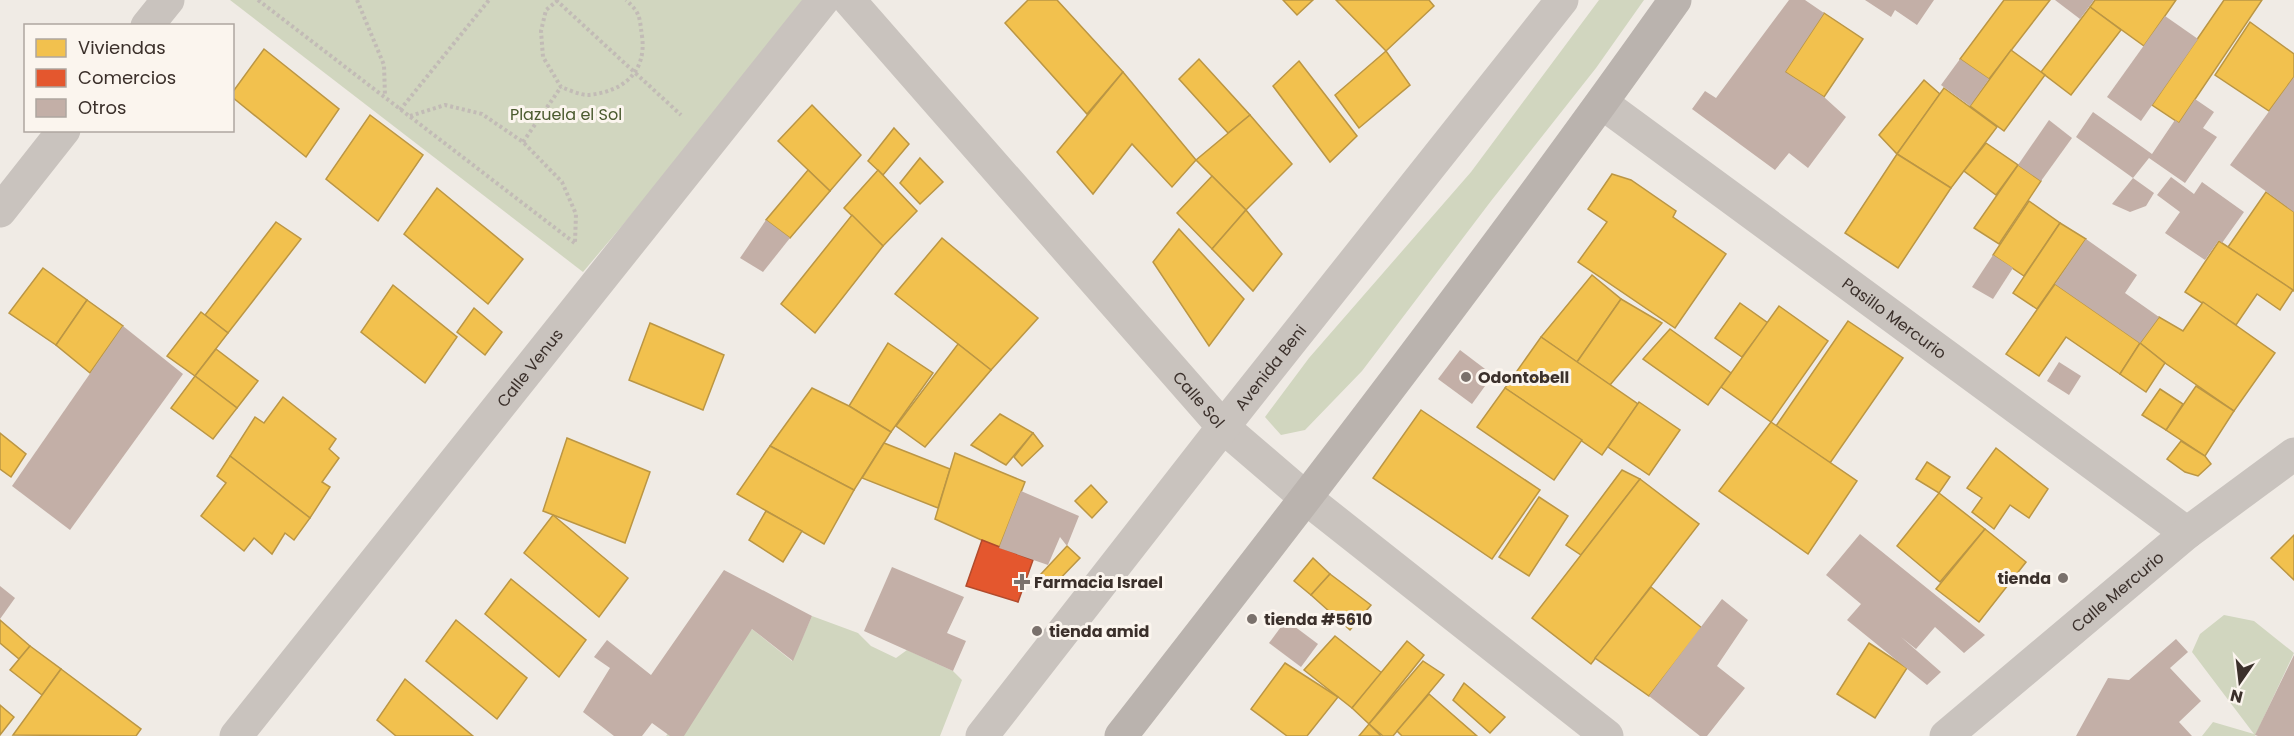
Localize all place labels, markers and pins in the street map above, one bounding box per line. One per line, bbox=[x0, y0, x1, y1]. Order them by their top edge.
place label: Odontobell bbox=[1478, 366, 1569, 389]
marker: Odontobell bbox=[1459, 370, 1473, 384]
place label: tienda bbox=[1997, 567, 2051, 590]
place label: Farmacia Israel bbox=[1034, 571, 1163, 594]
marker: tienda bbox=[2056, 571, 2070, 585]
marker: Farmacia Israel bbox=[1015, 575, 1029, 589]
place label: tienda #5610 bbox=[1264, 608, 1372, 631]
marker: tienda #5610 bbox=[1245, 612, 1259, 626]
place label: tienda amid bbox=[1049, 620, 1149, 643]
marker: tienda amid bbox=[1030, 624, 1044, 638]

